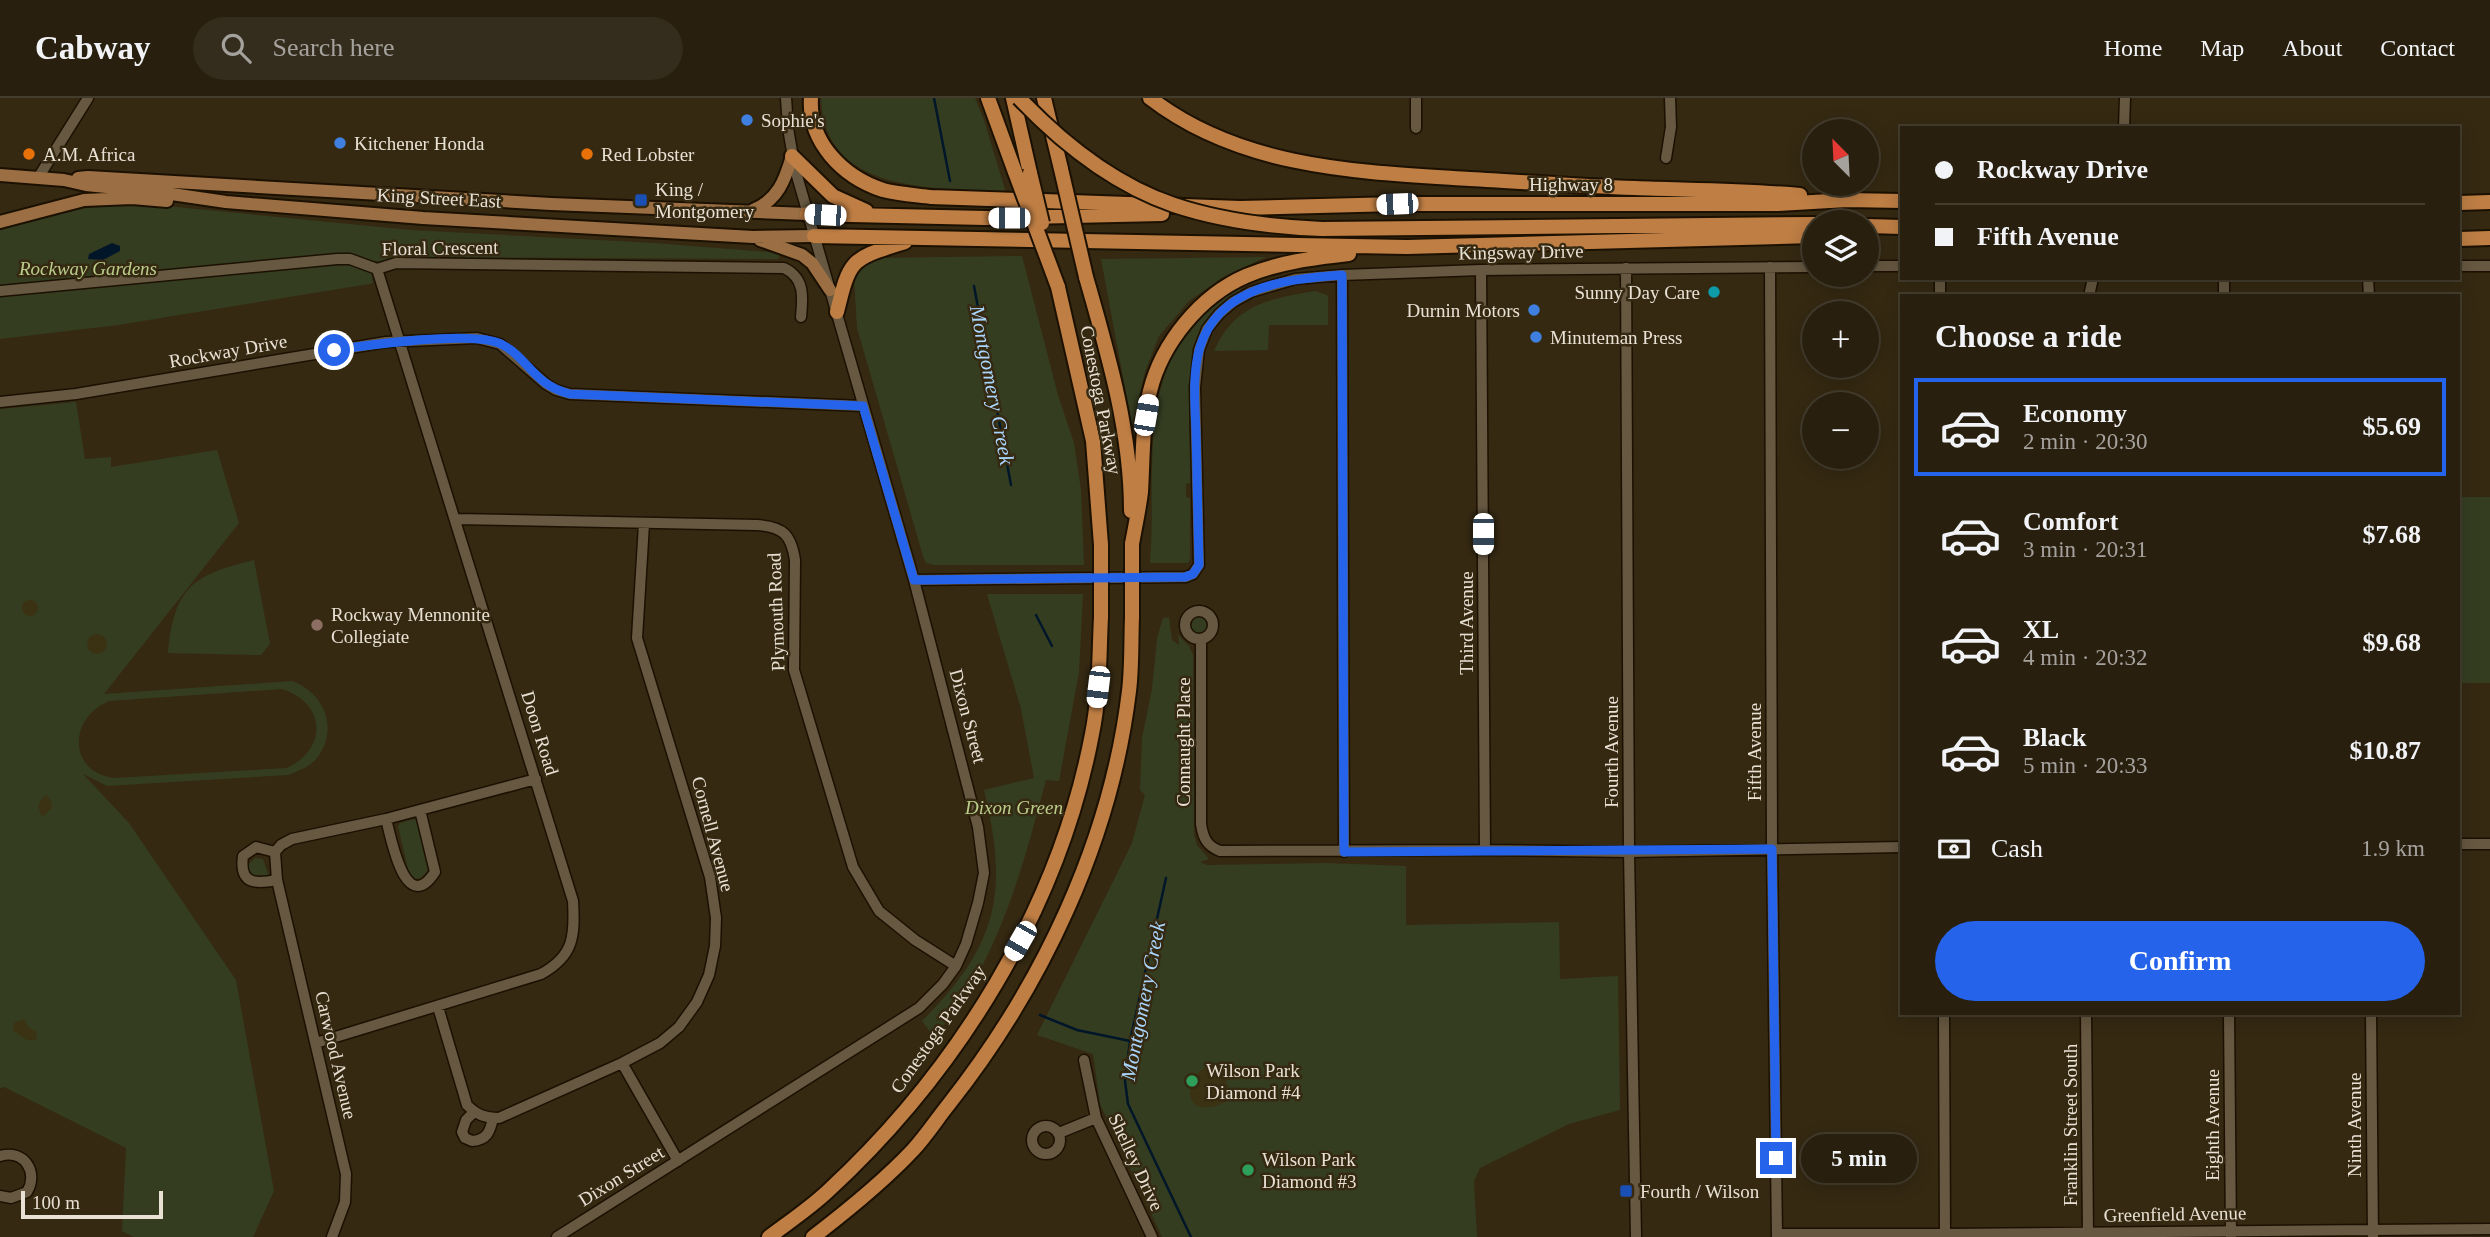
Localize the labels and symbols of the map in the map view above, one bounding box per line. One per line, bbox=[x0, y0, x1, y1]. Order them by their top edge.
place label: Sophie's bbox=[761, 110, 825, 131]
marker: Sophie's bbox=[739, 112, 755, 128]
north arrow bbox=[1802, 119, 1880, 196]
place label: Kitchener Honda bbox=[354, 133, 485, 154]
marker: Kitchener Honda bbox=[332, 135, 348, 151]
place label: A.M. Africa bbox=[43, 144, 136, 165]
place label: Red Lobster bbox=[601, 144, 695, 165]
marker: A.M. Africa bbox=[21, 146, 37, 162]
marker: Red Lobster bbox=[579, 146, 595, 162]
street label: Highway 8 bbox=[1529, 174, 1613, 195]
place label: King / Montgomery bbox=[655, 179, 755, 222]
street label: King Street East bbox=[376, 184, 502, 212]
marker: King / Montgomery bbox=[633, 192, 649, 208]
car bbox=[1376, 193, 1419, 215]
car bbox=[804, 203, 847, 227]
car bbox=[989, 208, 1031, 229]
street label: Floral Crescent bbox=[382, 236, 499, 260]
street label: Kingsway Drive bbox=[1458, 240, 1584, 264]
park label: Rockway Gardens bbox=[18, 258, 157, 279]
place label: Sunny Day Care bbox=[1574, 282, 1700, 303]
marker: Sunny Day Care bbox=[1706, 284, 1722, 300]
place label: Durnin Motors bbox=[1407, 300, 1520, 321]
water label: Montgomery Creek bbox=[965, 302, 1019, 467]
marker: Durnin Motors bbox=[1526, 302, 1542, 318]
street label: Conestoga Parkway bbox=[1076, 324, 1126, 477]
place label: Minuteman Press bbox=[1550, 327, 1682, 348]
marker: Minuteman Press bbox=[1528, 329, 1544, 345]
street label: Rockway Drive bbox=[167, 330, 289, 372]
route start bbox=[318, 334, 350, 366]
car bbox=[1133, 392, 1160, 438]
car bbox=[1473, 513, 1494, 555]
street label: Plymouth Road bbox=[763, 552, 789, 672]
street label: Third Avenue bbox=[1456, 571, 1477, 675]
place label: Rockway Mennonite Collegiate bbox=[331, 604, 490, 647]
marker: Rockway Mennonite Collegiate bbox=[309, 617, 325, 633]
car bbox=[1086, 665, 1111, 709]
street label: Dixon Street bbox=[945, 667, 991, 766]
street label: Connaught Place bbox=[1173, 677, 1194, 807]
street label: Doon Road bbox=[517, 688, 563, 778]
street label: Fourth Avenue bbox=[1601, 696, 1622, 808]
street label: Fifth Avenue bbox=[1744, 703, 1765, 801]
street label: Cornell Avenue bbox=[688, 774, 738, 894]
park label: Dixon Green bbox=[964, 797, 1063, 818]
car bbox=[1001, 918, 1040, 964]
water label: Montgomery Creek bbox=[1116, 919, 1170, 1084]
street label: Conestoga Parkway bbox=[886, 961, 990, 1097]
street label: Carwood Avenue bbox=[311, 989, 361, 1121]
street label: Franklin Street South bbox=[2060, 1043, 2081, 1206]
place label: Wilson Park Diamond #4 bbox=[1206, 1060, 1301, 1103]
street label: Eighth Avenue bbox=[2202, 1069, 2223, 1181]
marker: Wilson Park Diamond #4 bbox=[1184, 1073, 1200, 1089]
street label: Ninth Avenue bbox=[2344, 1073, 2365, 1177]
street label: Shelley Drive bbox=[1104, 1110, 1168, 1214]
callout: 5 min bbox=[1800, 1134, 1916, 1182]
street label: Dixon Street bbox=[574, 1141, 668, 1210]
route end bbox=[1760, 1142, 1792, 1174]
place label: Wilson Park Diamond #3 bbox=[1262, 1149, 1356, 1192]
marker: Wilson Park Diamond #3 bbox=[1240, 1162, 1256, 1178]
place label: Fourth / Wilson bbox=[1640, 1181, 1760, 1202]
marker: Fourth / Wilson bbox=[1618, 1183, 1634, 1199]
scale bar bbox=[21, 1188, 163, 1220]
street label: Greenfield Avenue bbox=[2104, 1202, 2246, 1226]

